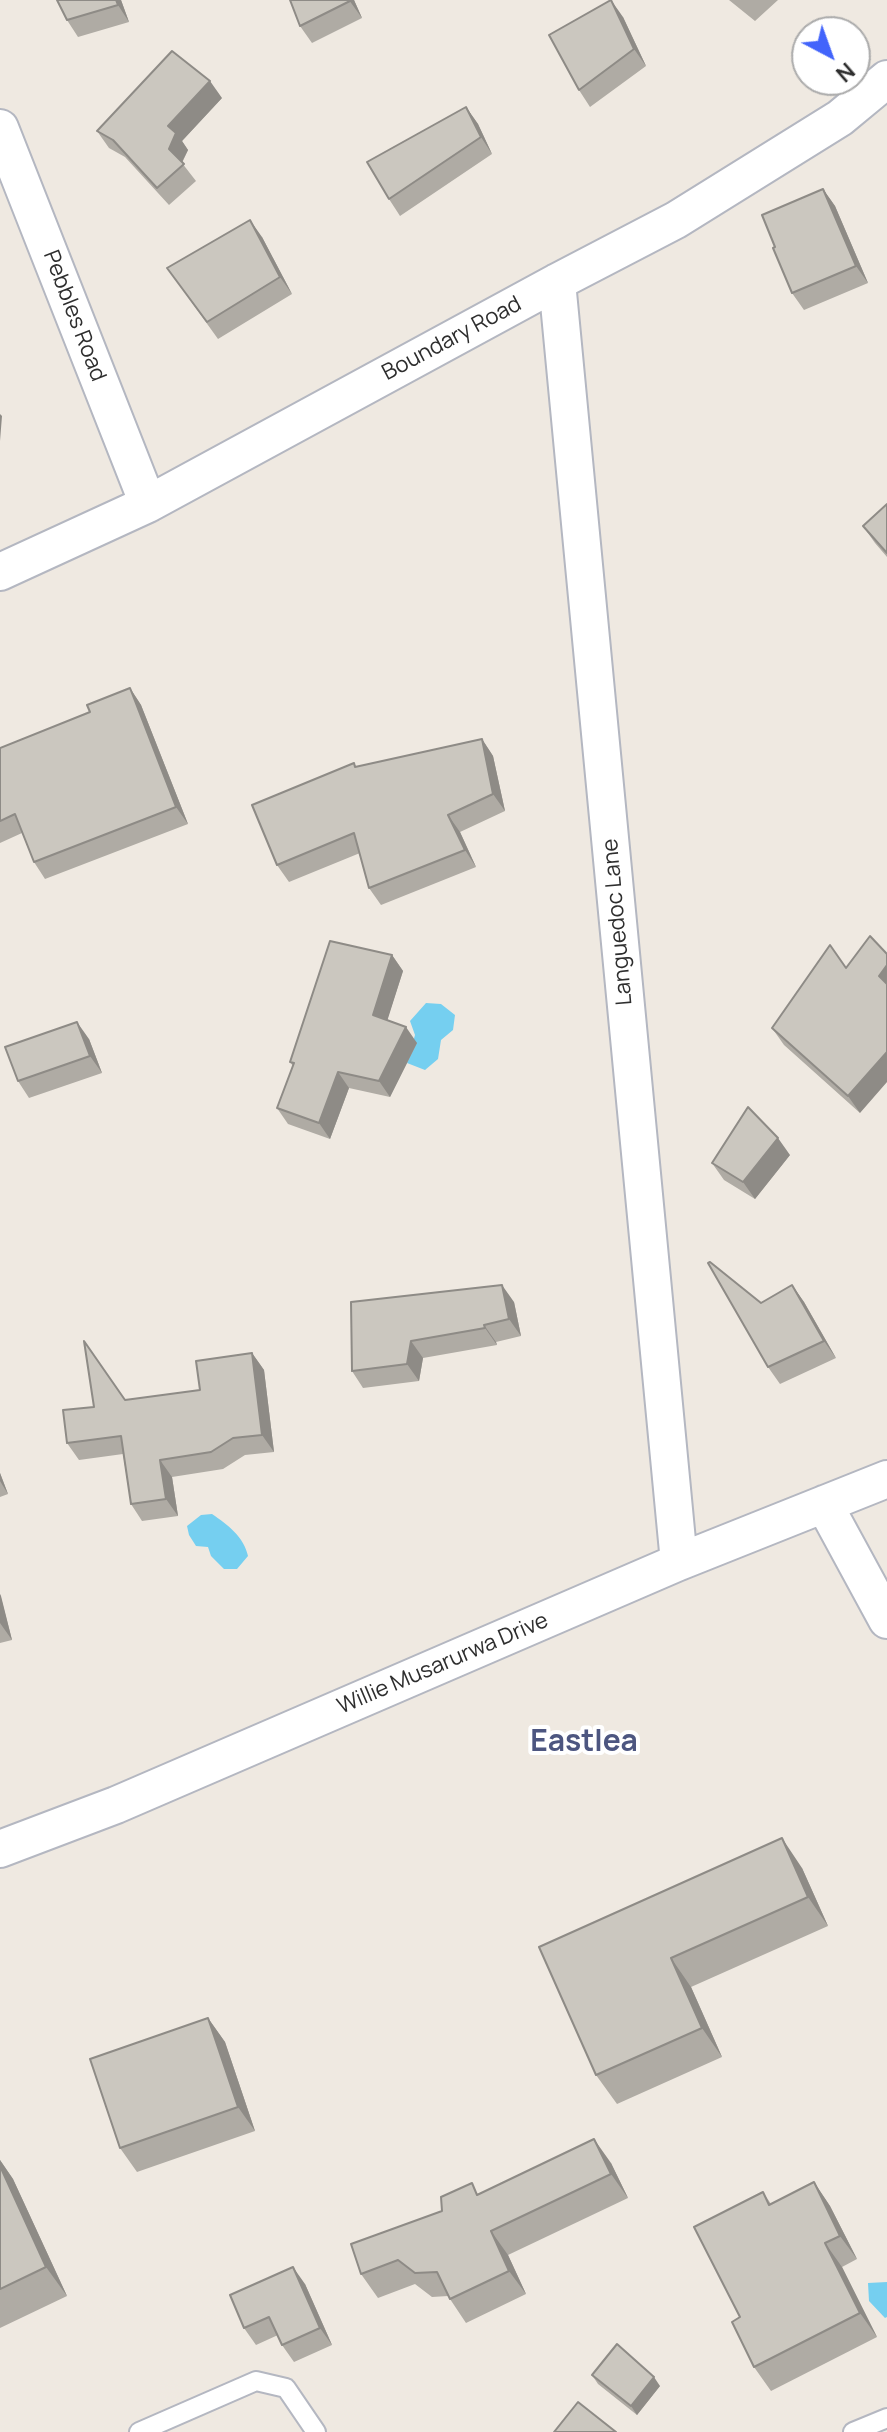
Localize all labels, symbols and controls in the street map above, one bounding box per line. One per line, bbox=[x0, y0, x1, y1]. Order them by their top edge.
north arrow bbox=[791, 16, 871, 96]
text: N bbox=[830, 56, 861, 89]
street label: Pebbles Road bbox=[37, 247, 111, 385]
street label: Boundary Road bbox=[378, 291, 526, 387]
street label: Languedoc Lane bbox=[598, 837, 638, 1007]
street label: Willie Musarurwa Drive bbox=[334, 1608, 552, 1720]
district label: Eastlea bbox=[530, 1725, 638, 1761]

